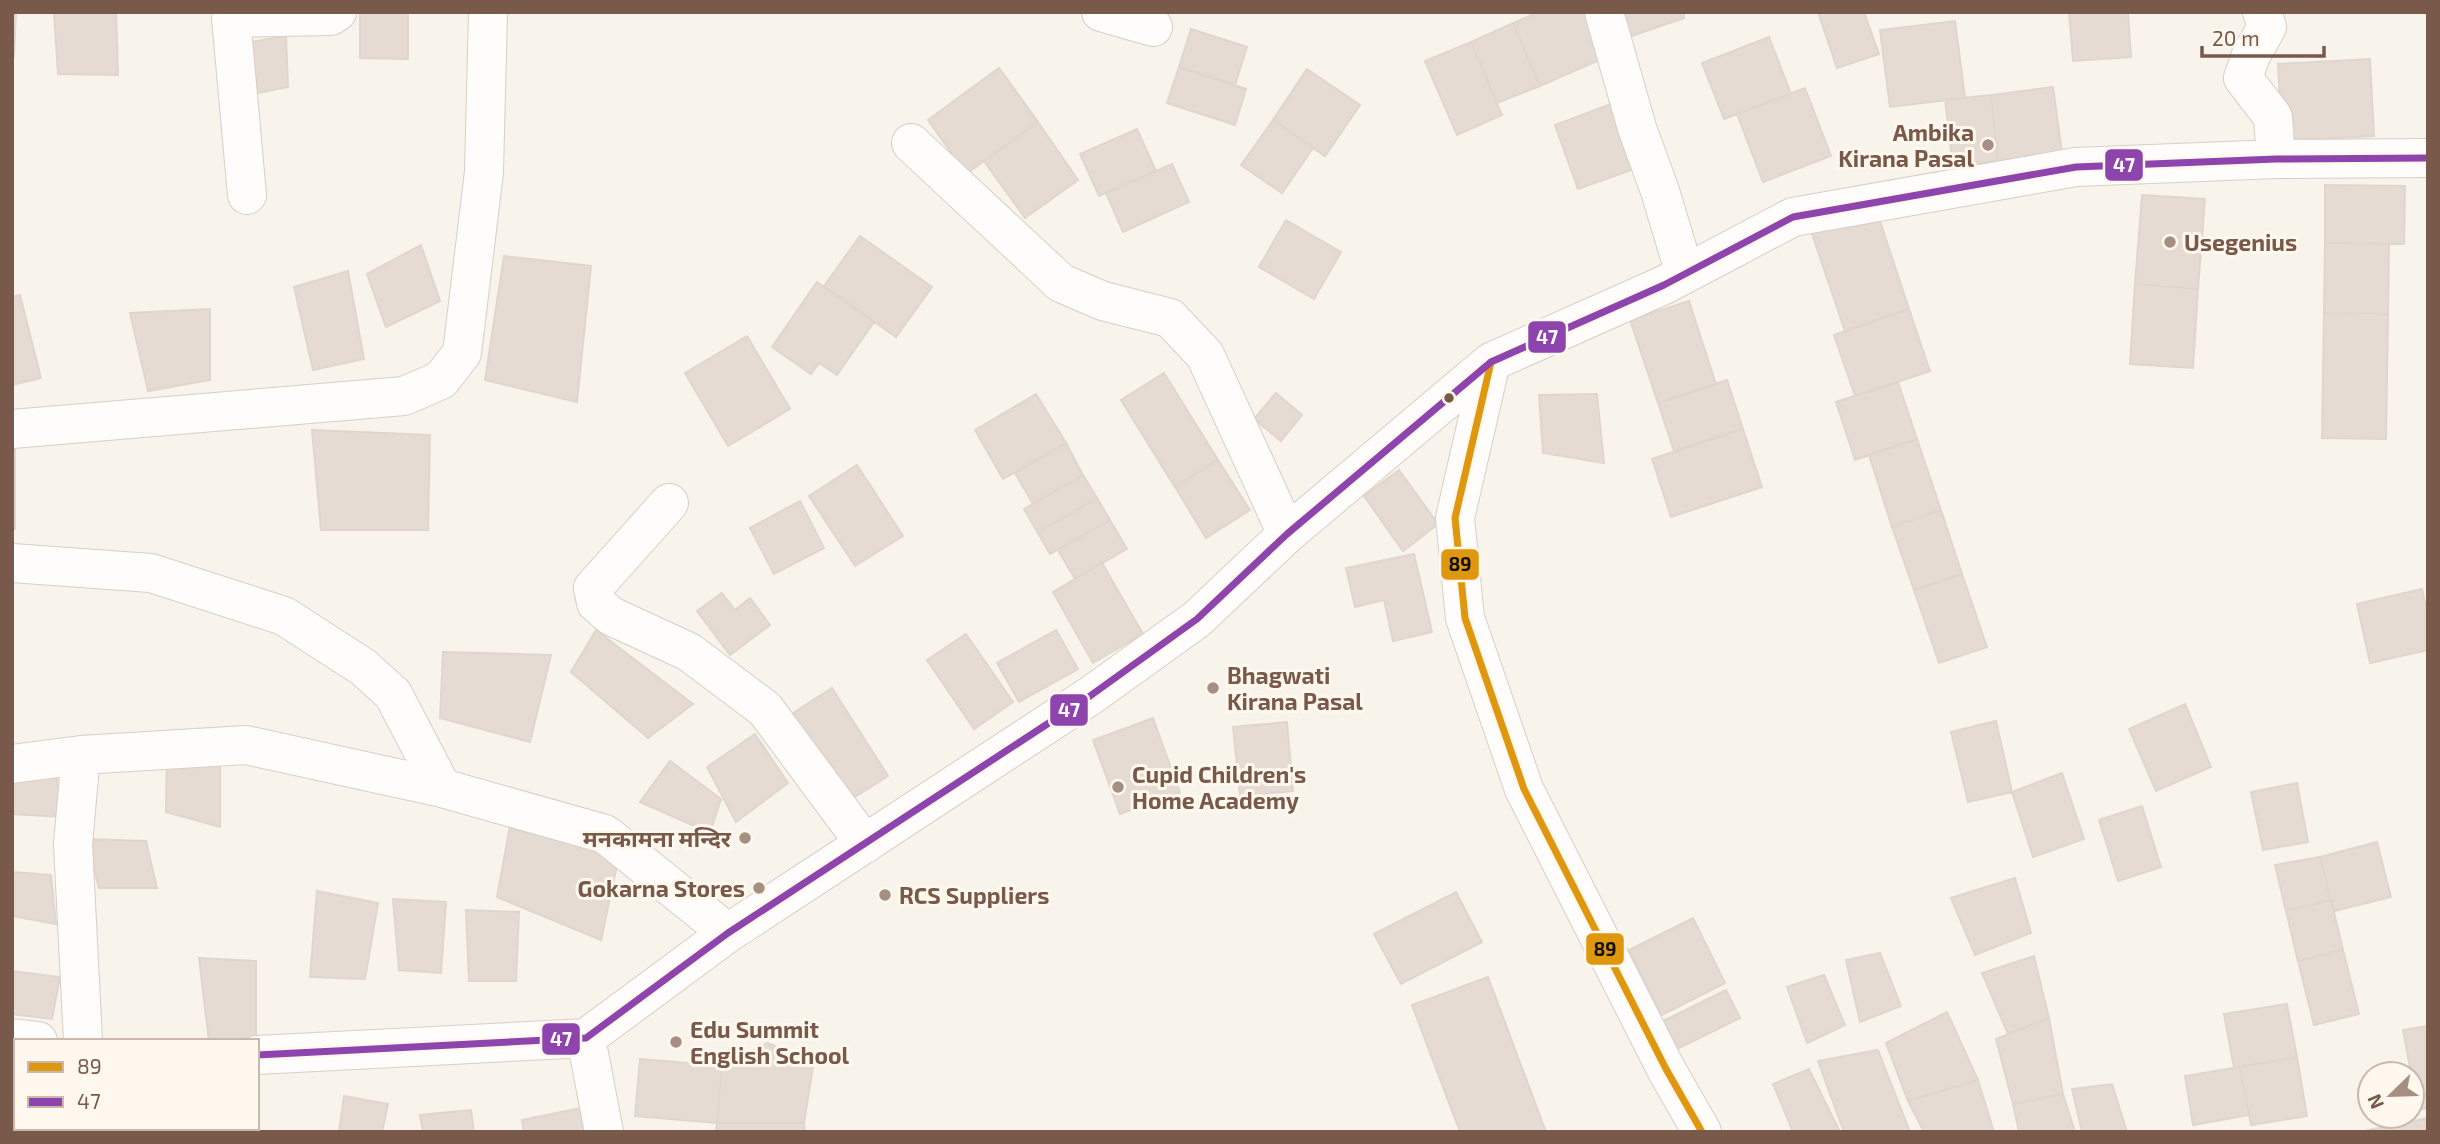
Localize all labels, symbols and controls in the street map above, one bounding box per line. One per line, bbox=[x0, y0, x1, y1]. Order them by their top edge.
scale bar bbox=[2202, 14, 2324, 58]
text: 20 m bbox=[2212, 25, 2260, 50]
place label: Ambika Kirana Pasal bbox=[1838, 118, 1974, 172]
marker: Ambika Kirana Pasal bbox=[1980, 137, 1996, 153]
line badge: 47 bbox=[2104, 148, 2144, 182]
text: 47 bbox=[2113, 153, 2135, 176]
place label: Usegenius bbox=[2184, 228, 2297, 256]
marker: Usegenius bbox=[2162, 234, 2178, 250]
line badge: 47 bbox=[1527, 320, 1567, 354]
text: 47 bbox=[1536, 325, 1558, 348]
unlabelled marker bbox=[1442, 391, 1456, 405]
line badge: 89 bbox=[1440, 548, 1480, 581]
text: 89 bbox=[1448, 552, 1472, 575]
place label: Bhagwati Kirana Pasal bbox=[1227, 661, 1363, 715]
marker: Bhagwati Kirana Pasal bbox=[1205, 680, 1221, 696]
line badge: 47 bbox=[1049, 693, 1089, 727]
text: 47 bbox=[1058, 698, 1080, 721]
place label: Cupid Children's Home Academy bbox=[1132, 760, 1306, 814]
marker: Cupid Children's Home Academy bbox=[1110, 779, 1126, 795]
place label: मनकामना मन्दिर bbox=[583, 824, 732, 852]
marker: मनकामना मन्दिर bbox=[737, 830, 753, 846]
place label: Gokarna Stores bbox=[578, 874, 745, 902]
marker: Gokarna Stores bbox=[751, 880, 767, 896]
place label: RCS Suppliers bbox=[899, 881, 1049, 909]
marker: RCS Suppliers bbox=[877, 887, 893, 903]
line badge: 89 bbox=[1585, 932, 1625, 966]
text: 89 bbox=[1593, 937, 1617, 960]
place label: Edu Summit English School bbox=[690, 1015, 850, 1069]
line badge: 47 bbox=[541, 1022, 581, 1056]
text: 47 bbox=[550, 1027, 572, 1050]
marker: Edu Summit English School bbox=[668, 1034, 684, 1050]
legend bbox=[14, 1039, 259, 1130]
text: 89 bbox=[77, 1053, 102, 1078]
north arrow bbox=[2356, 1060, 2426, 1130]
text: 47 bbox=[77, 1088, 101, 1113]
text: N bbox=[2362, 1091, 2388, 1113]

